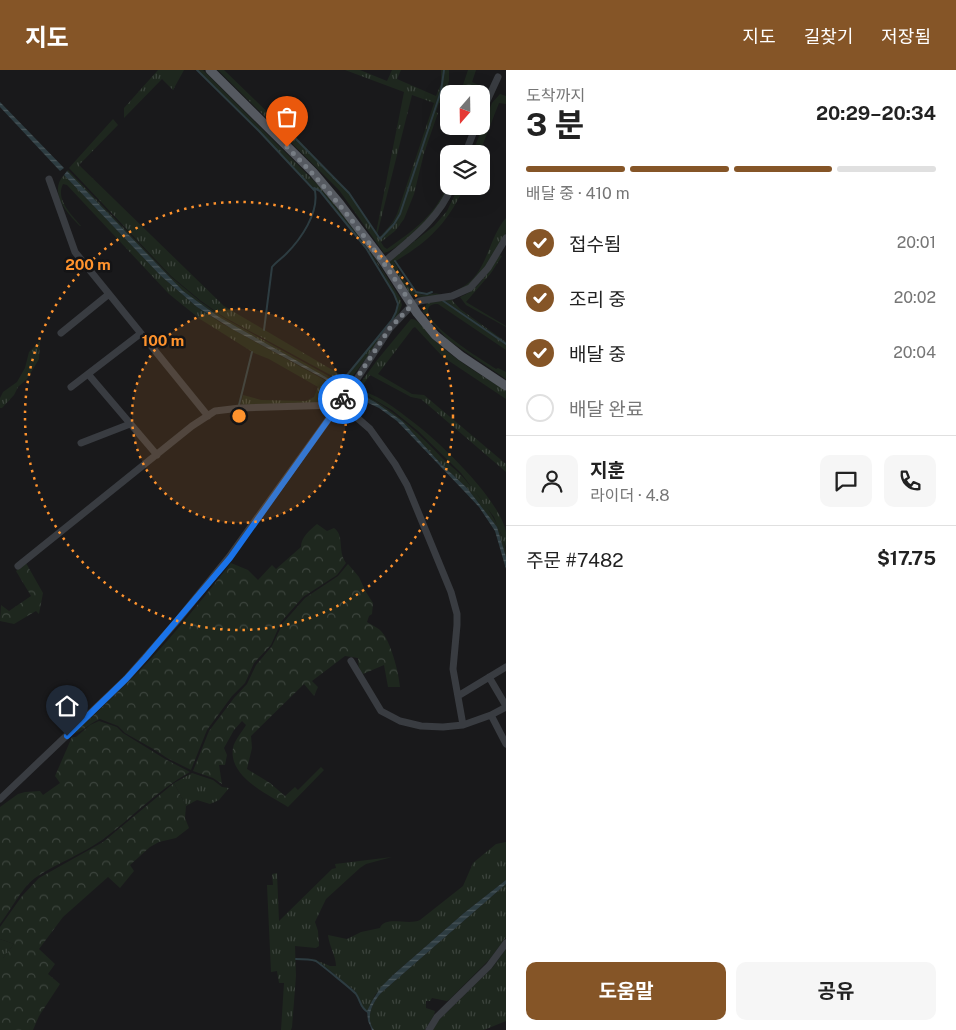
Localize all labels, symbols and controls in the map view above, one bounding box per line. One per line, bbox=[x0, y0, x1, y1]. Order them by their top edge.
text: 지도 bbox=[25, 23, 69, 51]
text: 지도 bbox=[743, 26, 776, 47]
text: 길찾기 bbox=[804, 26, 853, 47]
text: 저장됨 bbox=[881, 26, 931, 47]
north arrow bbox=[440, 85, 490, 135]
map controls bbox=[440, 85, 490, 195]
text: 도착까지 bbox=[526, 86, 585, 105]
pin bbox=[266, 96, 308, 147]
text: 20:29–20:34 bbox=[816, 102, 936, 124]
icon: bag bbox=[273, 103, 301, 131]
text: 3 분 bbox=[526, 106, 584, 143]
button: layers bbox=[440, 145, 490, 195]
text: 배달 중 · 410 m bbox=[526, 184, 629, 203]
icon: check bbox=[526, 229, 554, 257]
text: 접수됨 bbox=[569, 233, 621, 255]
text: 20:01 bbox=[897, 233, 936, 252]
text: 200 m bbox=[65, 256, 111, 273]
icon: check bbox=[526, 284, 554, 312]
text: 조리 중 bbox=[569, 288, 626, 310]
text: 20:02 bbox=[894, 288, 936, 307]
text: 100 m bbox=[142, 332, 184, 349]
icon: check bbox=[526, 339, 554, 367]
text: 배달 중 bbox=[569, 343, 626, 365]
text: 20:04 bbox=[893, 343, 936, 362]
courier bbox=[318, 374, 368, 424]
icon: bike bbox=[329, 385, 357, 413]
text: 배달 완료 bbox=[569, 398, 644, 420]
centre of rings bbox=[230, 407, 248, 425]
button: person bbox=[526, 455, 578, 507]
button: chat bbox=[820, 455, 872, 507]
button: phone bbox=[884, 455, 936, 507]
text: 지훈 bbox=[590, 459, 625, 481]
text: 라이더 · 4.8 bbox=[590, 486, 670, 505]
text: $17.75 bbox=[877, 547, 936, 569]
text: 주문 #7482 bbox=[526, 549, 624, 571]
pin bbox=[46, 685, 88, 736]
icon: home bbox=[53, 692, 81, 720]
button: 도움말 bbox=[526, 962, 726, 1020]
button: 공유 bbox=[736, 962, 936, 1020]

